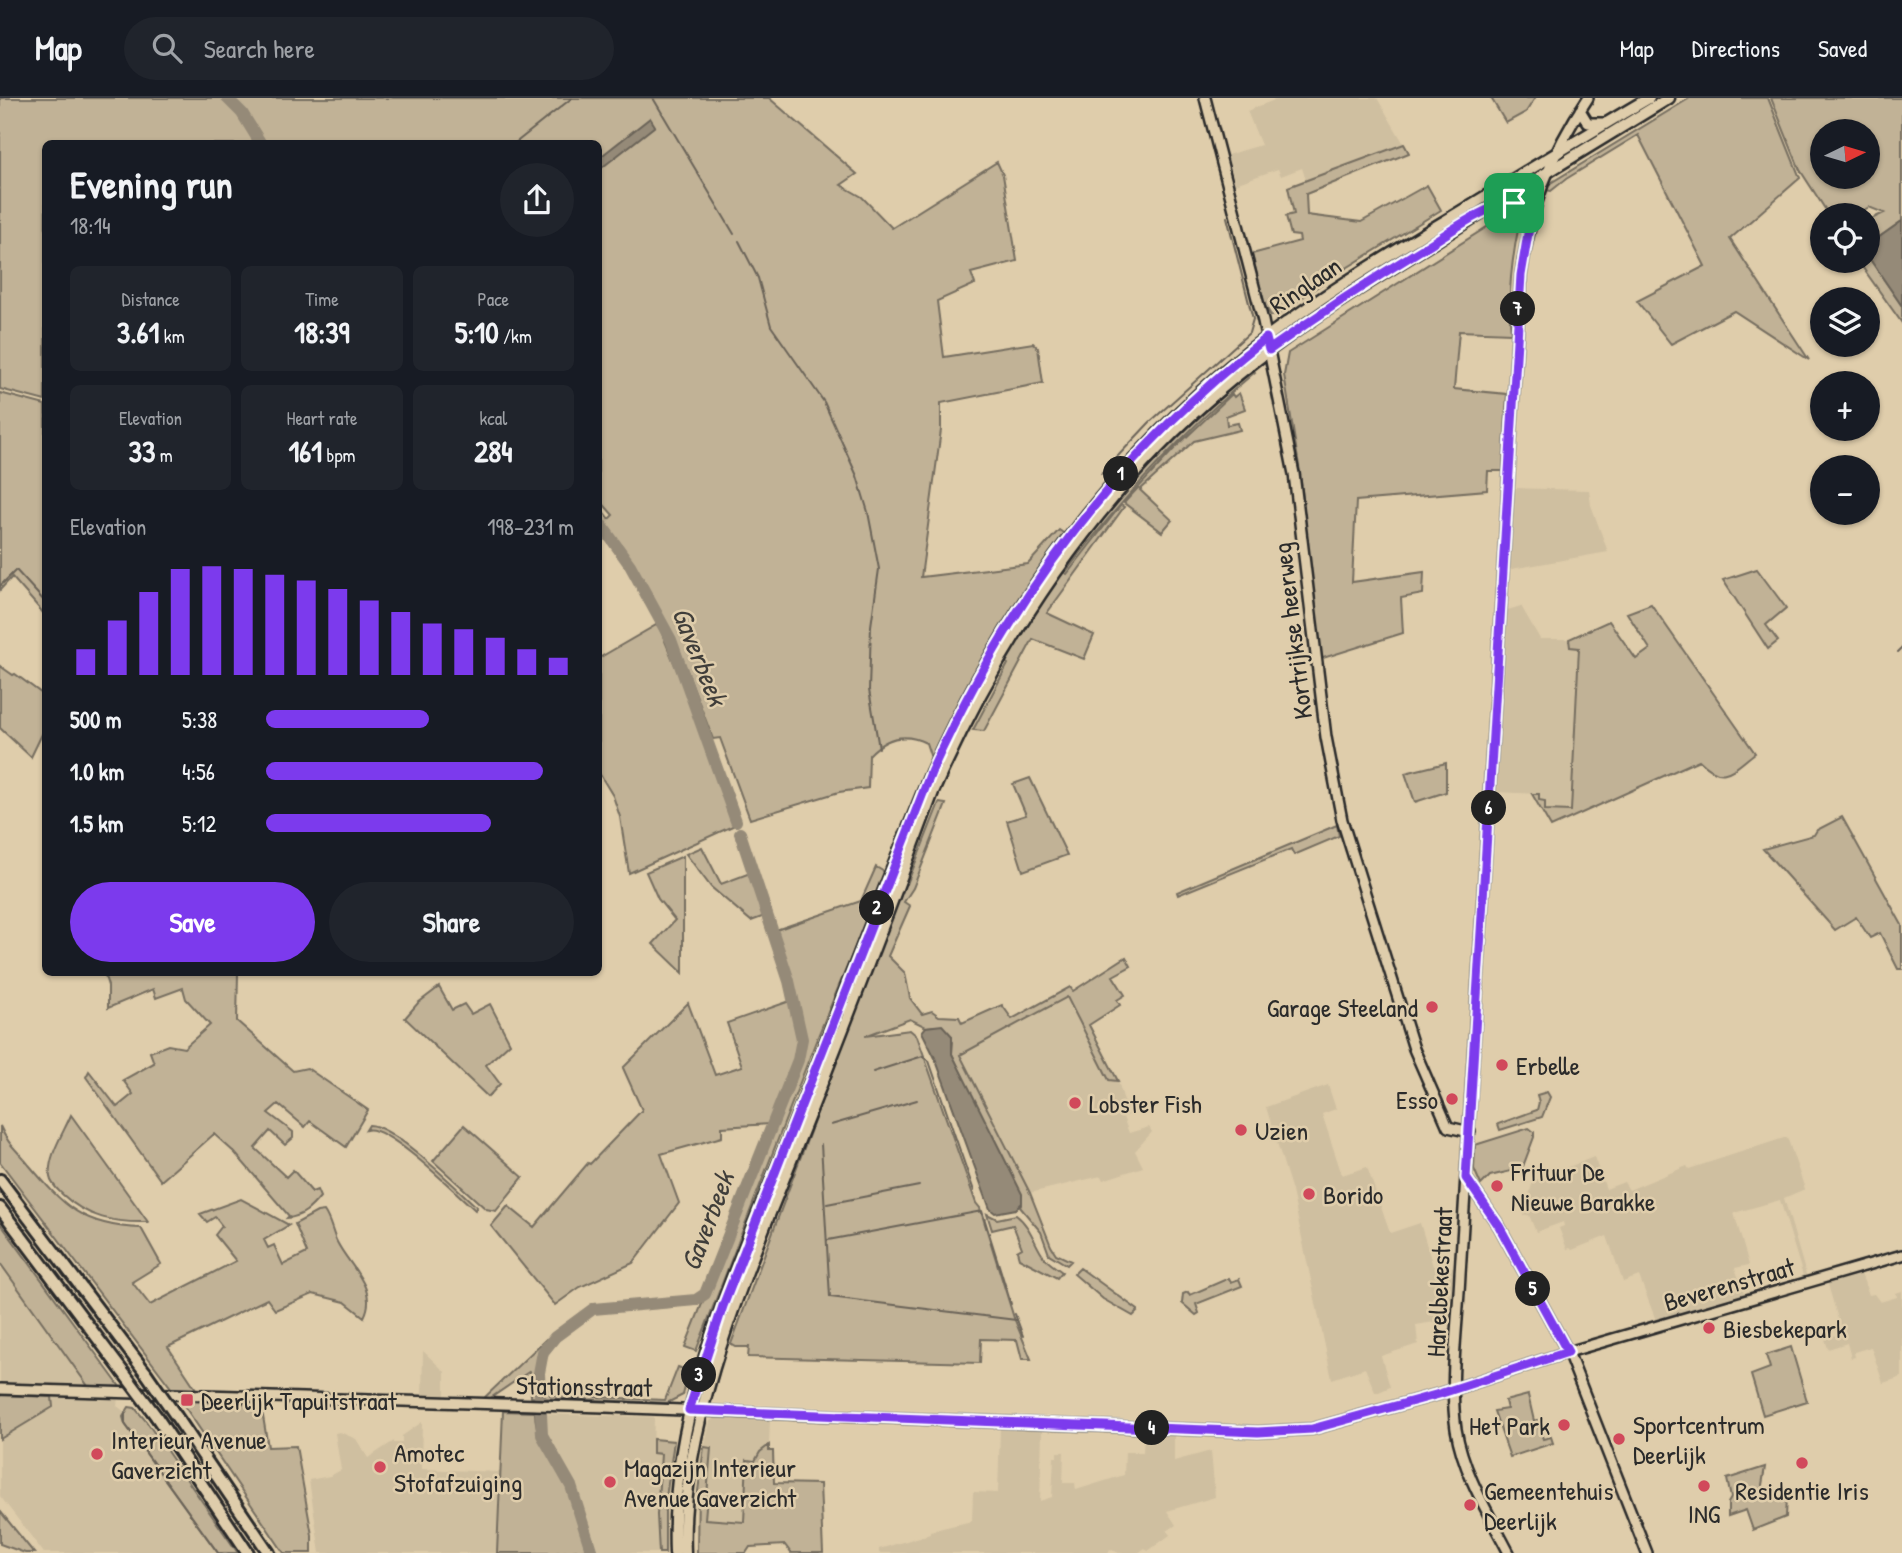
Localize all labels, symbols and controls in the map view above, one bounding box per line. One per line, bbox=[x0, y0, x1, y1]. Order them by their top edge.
search box bbox=[124, 17, 614, 80]
text: Map bbox=[35, 26, 82, 70]
icon: search bbox=[148, 29, 186, 67]
text: Search here bbox=[204, 31, 315, 66]
text: Map bbox=[1620, 32, 1654, 64]
text: Directions bbox=[1692, 32, 1780, 64]
text: Saved bbox=[1818, 32, 1867, 64]
north arrow bbox=[1810, 119, 1880, 189]
map controls bbox=[1810, 119, 1880, 525]
text: Evening run bbox=[70, 158, 233, 210]
button: share bbox=[500, 163, 574, 237]
pin bbox=[1484, 173, 1544, 233]
icon: arrive bbox=[1495, 184, 1533, 222]
button: locate bbox=[1810, 203, 1880, 273]
text: 18:14 bbox=[70, 210, 111, 241]
street label: Ringlaan bbox=[1262, 248, 1348, 322]
text: Distance bbox=[122, 286, 180, 312]
text: Time bbox=[305, 286, 339, 312]
text: Pace bbox=[478, 286, 509, 312]
button: layers bbox=[1810, 287, 1880, 357]
pin: 7 bbox=[1500, 292, 1536, 326]
text: 7 bbox=[1513, 295, 1522, 321]
text: 3.61 bbox=[117, 312, 159, 352]
text: 18:39 bbox=[294, 312, 350, 352]
text: 5:10 bbox=[455, 312, 499, 352]
text: km bbox=[159, 323, 185, 349]
text: /km bbox=[499, 323, 532, 349]
button: + bbox=[1810, 371, 1880, 441]
text: Elevation bbox=[119, 405, 182, 431]
text: Heart rate bbox=[287, 405, 357, 431]
text: kcal bbox=[479, 405, 507, 431]
text: 33 bbox=[129, 431, 155, 471]
text: 161 bbox=[288, 431, 322, 471]
text: 284 bbox=[474, 431, 512, 471]
text: m bbox=[155, 442, 173, 468]
text: bpm bbox=[322, 442, 356, 468]
button: − bbox=[1810, 455, 1880, 525]
pin: 1 bbox=[1104, 456, 1138, 492]
text: 1 bbox=[1117, 460, 1124, 486]
text: Elevation bbox=[70, 511, 146, 542]
text: 198–231 m bbox=[487, 511, 574, 542]
street label: Kortrijkse heerweg bbox=[1264, 541, 1320, 721]
water label: Gaverbeek bbox=[663, 601, 738, 713]
text: 500 m bbox=[70, 704, 121, 735]
text: 5:38 bbox=[182, 704, 217, 735]
text: 1.0 km bbox=[70, 756, 124, 787]
text: 4:56 bbox=[182, 756, 215, 787]
pin: 6 bbox=[1472, 790, 1506, 826]
text: 6 bbox=[1485, 794, 1492, 820]
text: 1.5 km bbox=[70, 808, 123, 839]
text: 5:12 bbox=[182, 808, 216, 839]
button: Save bbox=[70, 882, 315, 962]
button: Share bbox=[329, 882, 574, 962]
pin: 2 bbox=[860, 890, 894, 926]
text: 2 bbox=[872, 894, 881, 920]
place label: Garage Steeland bbox=[1267, 990, 1418, 1025]
marker: Garage Steeland bbox=[1424, 999, 1440, 1015]
place label: Erbelle bbox=[1516, 1048, 1580, 1083]
marker: Erbelle bbox=[1494, 1057, 1510, 1073]
place label: Esso bbox=[1396, 1082, 1438, 1117]
place label: Lobster Fish bbox=[1089, 1086, 1202, 1121]
marker: Esso bbox=[1444, 1091, 1460, 1107]
marker: Lobster Fish bbox=[1067, 1095, 1083, 1111]
place label: Uzien bbox=[1255, 1113, 1308, 1148]
marker: Uzien bbox=[1233, 1122, 1249, 1138]
place label: Frituur De Nieuwe Barakke bbox=[1510, 1154, 1655, 1219]
water label: Gaverbeek bbox=[671, 1164, 744, 1276]
place label: Borido bbox=[1323, 1177, 1383, 1212]
marker: Frituur De Nieuwe Barakke bbox=[1489, 1178, 1505, 1194]
marker: Borido bbox=[1301, 1186, 1317, 1202]
street label: Harelbekestraat bbox=[1418, 1205, 1460, 1358]
street label: Beverenstraat bbox=[1659, 1248, 1800, 1319]
pin: 5 bbox=[1516, 1272, 1550, 1306]
text: 5 bbox=[1528, 1275, 1537, 1301]
place label: Biesbekepark bbox=[1723, 1311, 1847, 1346]
marker: Biesbekepark bbox=[1701, 1320, 1717, 1336]
pin: 3 bbox=[682, 1358, 716, 1392]
text: 3 bbox=[694, 1361, 703, 1387]
street label: Stationsstraat bbox=[516, 1367, 654, 1405]
place label: Deerlijk Tapuitstraat bbox=[201, 1383, 398, 1418]
marker: Deerlijk Tapuitstraat bbox=[179, 1392, 195, 1408]
place label: Sportcentrum Deerlijk bbox=[1633, 1407, 1765, 1472]
place label: Het Park bbox=[1469, 1408, 1550, 1443]
pin: 4 bbox=[1134, 1410, 1170, 1446]
text: 4 bbox=[1148, 1414, 1155, 1440]
marker: Het Park bbox=[1556, 1417, 1572, 1433]
place label: Interieur Avenue Gaverzicht bbox=[111, 1422, 267, 1487]
marker: Sportcentrum Deerlijk bbox=[1611, 1431, 1627, 1447]
place label: Amotec Stofafzuiging bbox=[394, 1435, 522, 1500]
marker: Interieur Avenue Gaverzicht bbox=[89, 1446, 105, 1462]
place label: Magazijn Interieur Avenue Gaverzicht bbox=[624, 1450, 797, 1515]
marker: Residentie Iris bbox=[1794, 1455, 1810, 1471]
marker: Amotec Stofafzuiging bbox=[372, 1459, 388, 1475]
place label: Gemeentehuis Deerlijk bbox=[1484, 1473, 1613, 1538]
place label: Residentie Iris bbox=[1735, 1473, 1869, 1508]
marker: Magazijn Interieur Avenue Gaverzicht bbox=[602, 1474, 618, 1490]
marker: ING bbox=[1696, 1478, 1712, 1494]
place label: ING bbox=[1688, 1496, 1721, 1531]
marker: Gemeentehuis Deerlijk bbox=[1462, 1497, 1478, 1513]

